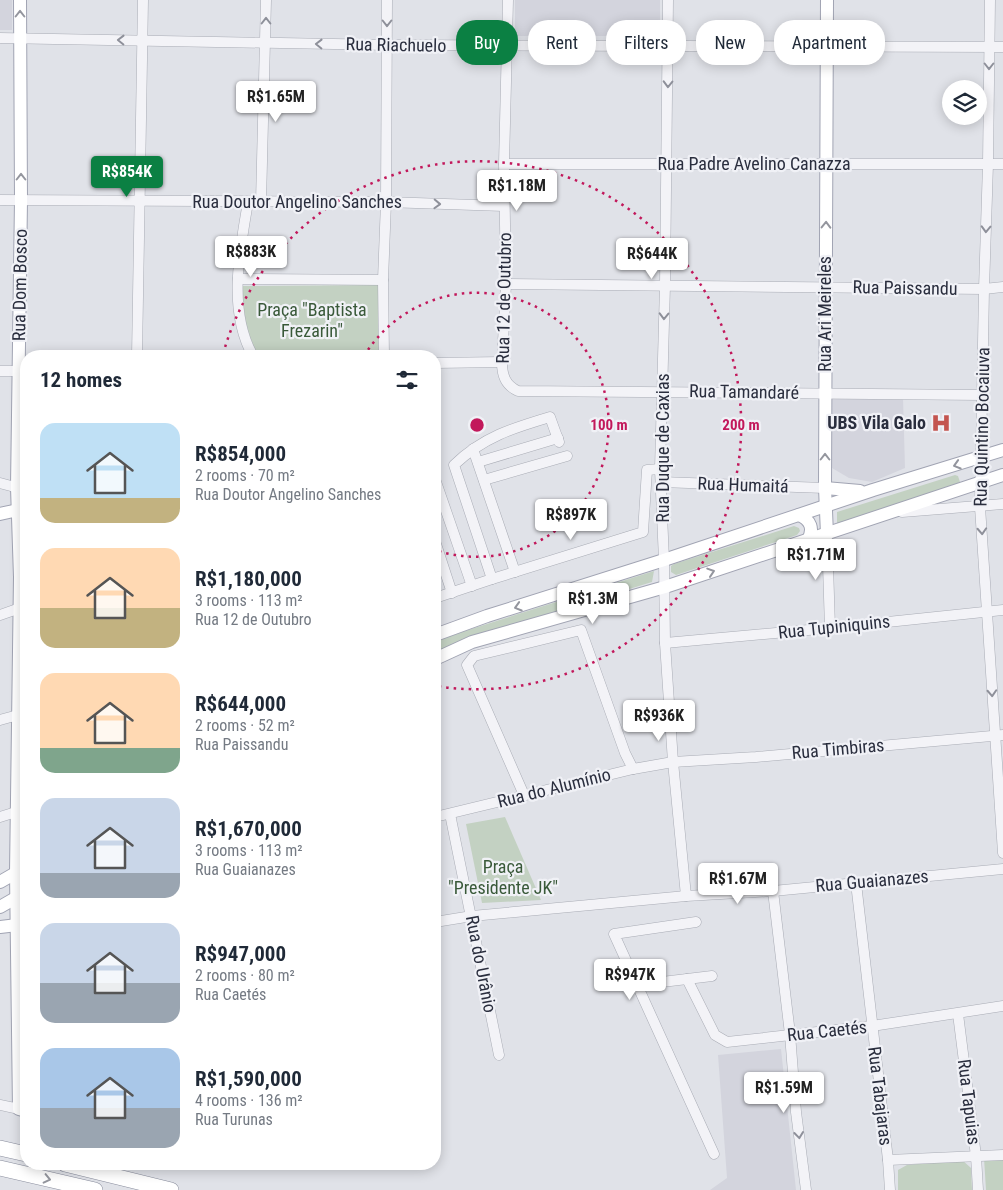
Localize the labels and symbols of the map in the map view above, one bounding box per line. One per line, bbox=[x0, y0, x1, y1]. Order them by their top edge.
one-way arrow bbox=[15, 10, 25, 18]
one-way arrow bbox=[261, 17, 271, 24]
one-way arrow bbox=[382, 19, 392, 27]
street label: Rua Riachuelo bbox=[346, 33, 447, 56]
one-way arrow bbox=[117, 35, 125, 45]
one-way arrow bbox=[315, 38, 323, 49]
one-way arrow bbox=[984, 62, 994, 70]
pin: R$1.65M bbox=[230, 80, 322, 123]
one-way arrow bbox=[662, 80, 673, 88]
street label: Rua Padre Avelino Canazza bbox=[657, 153, 851, 174]
pin: R$854K bbox=[86, 156, 168, 198]
pin: R$1.18M bbox=[471, 170, 563, 212]
one-way arrow bbox=[16, 172, 26, 180]
street label: Rua Doutor Angelino Sanches bbox=[192, 191, 402, 212]
one-way arrow bbox=[433, 198, 441, 209]
one-way arrow bbox=[821, 220, 831, 228]
one-way arrow bbox=[981, 225, 991, 233]
street label: Rua Dom Bosco bbox=[8, 229, 31, 341]
street label: Rua 12 de Outubro bbox=[492, 232, 515, 364]
pin: R$883K bbox=[210, 236, 292, 278]
pin: R$644K bbox=[611, 238, 693, 280]
street label: Rua Ari Meireles bbox=[814, 256, 835, 372]
street label: Rua Paissandu bbox=[852, 276, 958, 299]
park label: Praça "Baptista Frezarin" bbox=[257, 299, 367, 341]
one-way arrow bbox=[659, 312, 669, 320]
street label: Rua Quintino Bocaiuva bbox=[970, 347, 993, 507]
street label: Rua Duque de Caxias bbox=[652, 373, 673, 523]
street label: Rua Tamandaré bbox=[689, 380, 799, 403]
place label: UBS Vila Galo bbox=[827, 412, 926, 433]
hospital icon: UBS Vila Galo bbox=[930, 412, 952, 434]
centre of rings bbox=[468, 416, 486, 434]
text: 100 m bbox=[590, 416, 628, 434]
text: 200 m bbox=[722, 416, 760, 434]
one-way arrow bbox=[820, 453, 830, 460]
one-way arrow bbox=[953, 459, 961, 469]
street label: Rua Humaitá bbox=[697, 472, 789, 497]
pin: R$897K bbox=[530, 498, 612, 541]
one-way arrow bbox=[976, 527, 987, 535]
pin: R$1.71M bbox=[770, 538, 862, 581]
one-way arrow bbox=[706, 567, 715, 577]
pin: R$1.3M bbox=[552, 582, 634, 625]
one-way arrow bbox=[514, 601, 522, 611]
street label: Rua Tupiniquins bbox=[777, 610, 891, 643]
one-way arrow bbox=[986, 689, 997, 697]
pin: R$936K bbox=[618, 700, 700, 742]
street label: Rua Timbiras bbox=[791, 734, 885, 763]
street label: Rua do Alumínio bbox=[495, 763, 613, 812]
park label: Praça "Presidente JK" bbox=[448, 856, 558, 898]
pin: R$1.67M bbox=[692, 862, 784, 905]
street label: Rua Guaianazes bbox=[815, 865, 929, 896]
street label: Rua do Urânio bbox=[462, 913, 501, 1014]
pin: R$947K bbox=[589, 958, 671, 1001]
street label: Rua Caetés bbox=[786, 1016, 868, 1045]
street label: Rua Tabajaras bbox=[864, 1045, 897, 1147]
street label: Rua Tapuias bbox=[954, 1058, 985, 1146]
pin: R$1.59M bbox=[738, 1072, 830, 1114]
one-way arrow bbox=[793, 1132, 804, 1140]
one-way arrow bbox=[43, 1173, 52, 1184]

